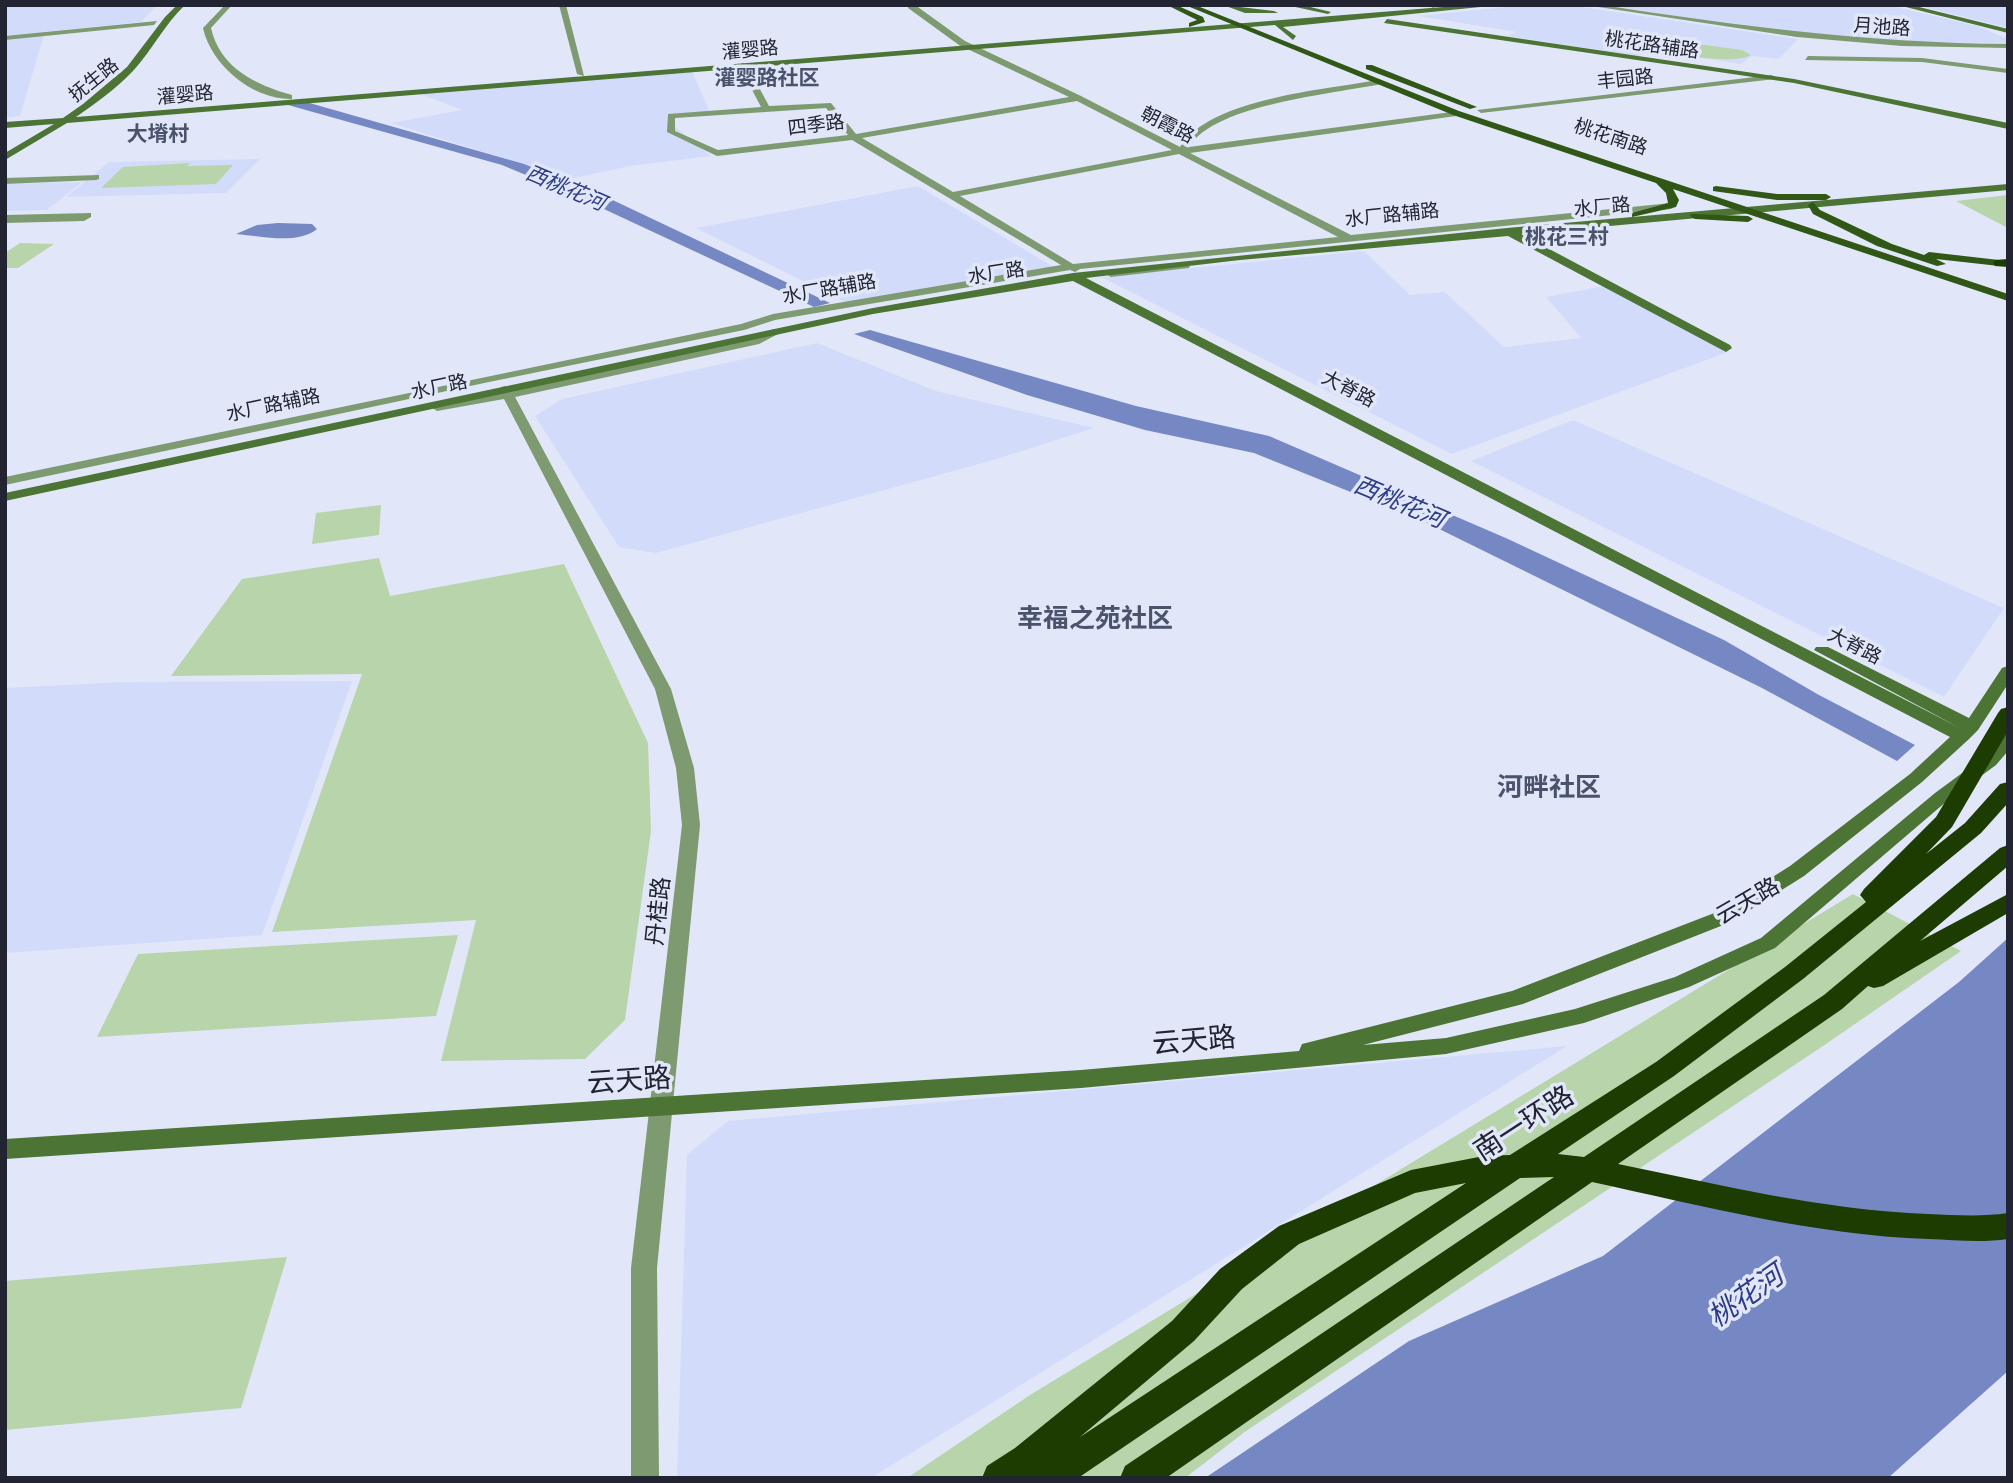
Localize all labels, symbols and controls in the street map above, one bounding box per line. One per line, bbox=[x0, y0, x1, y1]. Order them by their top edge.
street label: 月池路 bbox=[1853, 13, 1911, 39]
street label: 桃花路辅路 bbox=[1603, 26, 1701, 62]
street label: 灌婴路 bbox=[721, 35, 779, 63]
street label: 抚生路 bbox=[64, 52, 122, 106]
district label: 灌婴路社区 bbox=[715, 64, 819, 90]
street label: 丰园路 bbox=[1595, 64, 1655, 92]
street label: 灌婴路 bbox=[156, 80, 214, 108]
street label: 朝霞路 bbox=[1137, 101, 1199, 147]
street label: 四季路 bbox=[786, 109, 846, 139]
street label: 桃花南路 bbox=[1571, 113, 1651, 159]
district label: 大塉村 bbox=[127, 120, 189, 146]
water label: 西桃花河 bbox=[522, 159, 610, 215]
street label: 水厂路 bbox=[1573, 192, 1631, 220]
street label: 水厂路辅路 bbox=[1344, 198, 1440, 230]
district label: 桃花三村 bbox=[1525, 223, 1609, 249]
street label: 水厂路 bbox=[966, 256, 1026, 288]
street label: 水厂路辅路 bbox=[780, 269, 878, 307]
street label: 大脊路 bbox=[1318, 365, 1380, 411]
street label: 水厂路 bbox=[409, 369, 469, 403]
street label: 水厂路辅路 bbox=[224, 383, 322, 425]
water label: 西桃花河 bbox=[1350, 469, 1450, 533]
district label: 幸福之苑社区 bbox=[1017, 601, 1173, 633]
street label: 大脊路 bbox=[1824, 622, 1886, 668]
district label: 河畔社区 bbox=[1497, 770, 1601, 802]
street label: 云天路 bbox=[1710, 871, 1784, 929]
street label: 丹桂路 bbox=[640, 875, 674, 947]
street label: 云天路 bbox=[1151, 1019, 1237, 1059]
street label: 云天路 bbox=[586, 1059, 672, 1099]
street label: 南一环路 bbox=[1467, 1077, 1579, 1167]
water label: 桃花河 bbox=[1701, 1257, 1789, 1333]

